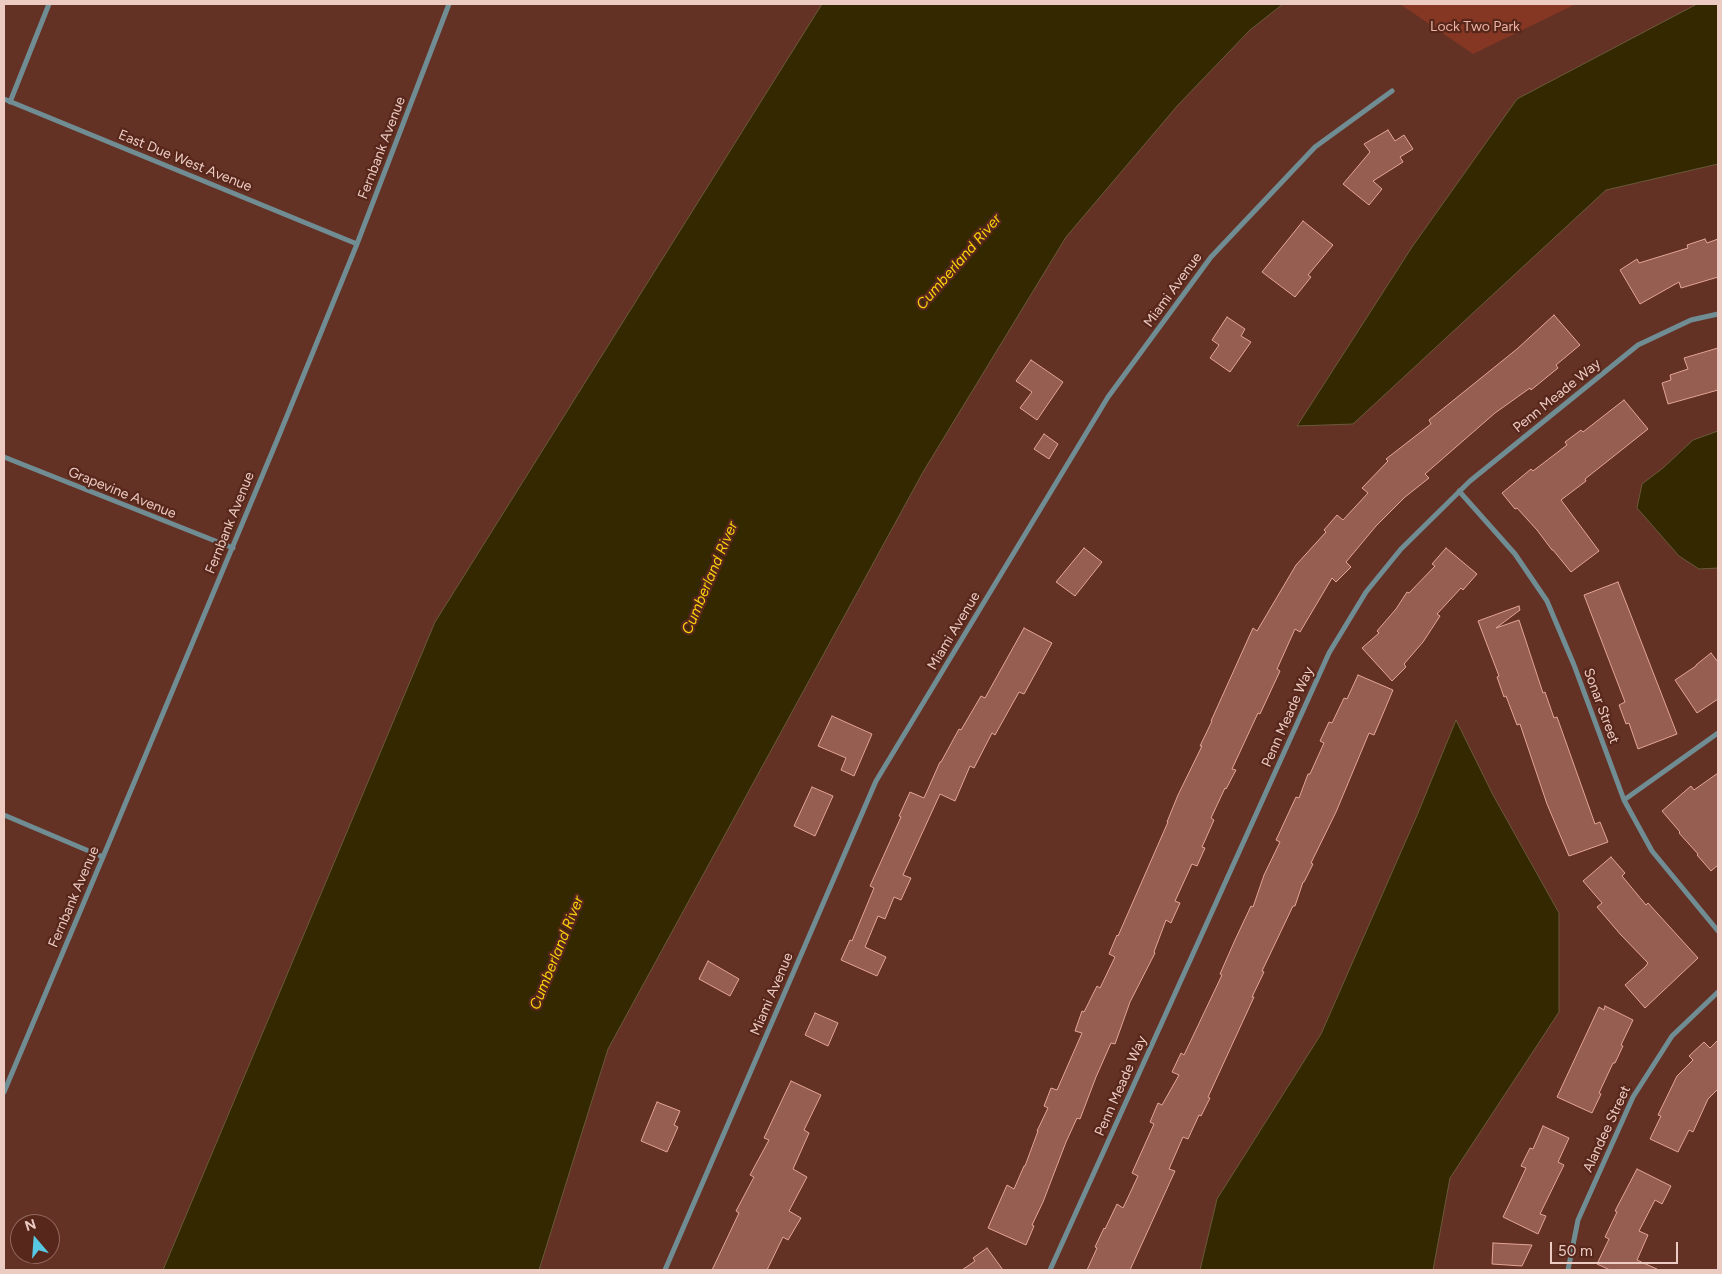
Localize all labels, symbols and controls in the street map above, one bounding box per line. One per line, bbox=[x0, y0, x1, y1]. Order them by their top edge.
park label: Lock Two Park bbox=[1430, 19, 1520, 35]
street label: Fernbank Avenue bbox=[355, 94, 409, 202]
street label: East Due West Avenue bbox=[116, 127, 254, 195]
water label: Cumberland River bbox=[913, 210, 1005, 314]
street label: Miami Avenue bbox=[1140, 249, 1206, 331]
street label: Penn Meade Way bbox=[1510, 356, 1604, 436]
street label: Grapevine Avenue bbox=[66, 464, 178, 522]
street label: Fernbank Avenue bbox=[202, 470, 258, 576]
water label: Cumberland River bbox=[678, 519, 742, 637]
street label: Miami Avenue bbox=[924, 589, 984, 673]
street label: Penn Meade Way bbox=[1258, 664, 1318, 770]
street label: Sonar Street bbox=[1580, 666, 1622, 746]
street label: Fernbank Avenue bbox=[45, 844, 103, 950]
water label: Cumberland River bbox=[526, 894, 588, 1012]
street label: Miami Avenue bbox=[747, 950, 797, 1038]
street label: Penn Meade Way bbox=[1091, 1033, 1151, 1139]
street label: Alandee Street bbox=[1580, 1083, 1634, 1175]
north arrow bbox=[10, 1214, 60, 1264]
text: N bbox=[23, 1215, 38, 1235]
scale bar bbox=[1552, 1232, 1680, 1264]
text: 50 m bbox=[1558, 1242, 1593, 1260]

